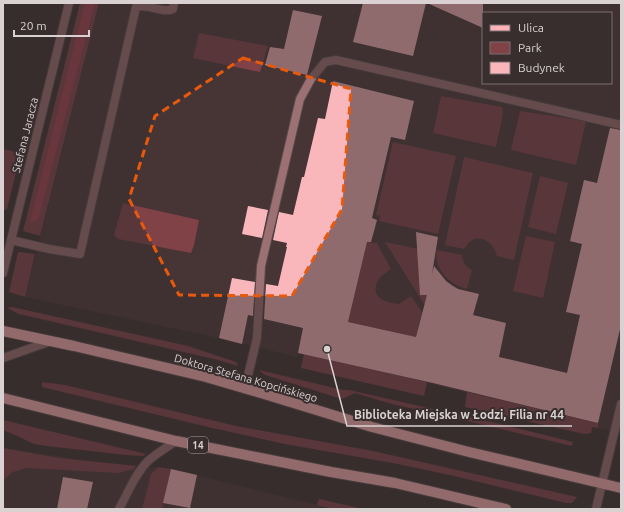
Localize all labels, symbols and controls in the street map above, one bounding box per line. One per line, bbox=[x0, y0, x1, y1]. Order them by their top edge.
scale bar bbox=[14, 12, 89, 38]
legend bbox=[482, 12, 612, 84]
text: 20 m bbox=[20, 19, 47, 32]
text: Ulica bbox=[518, 21, 544, 34]
text: Park bbox=[518, 41, 542, 54]
text: Budynek bbox=[518, 61, 565, 74]
street label: Stefana Jaracza bbox=[10, 96, 40, 174]
street label: Doktora Stefana Kopcińskiego bbox=[173, 352, 319, 404]
callout: Biblioteka Miejska w Łodzi, Filia nr 44 bbox=[347, 402, 572, 426]
text: Biblioteka Miejska w Łodzi, Filia nr 44 bbox=[354, 408, 564, 421]
road number: 14 bbox=[188, 437, 208, 453]

